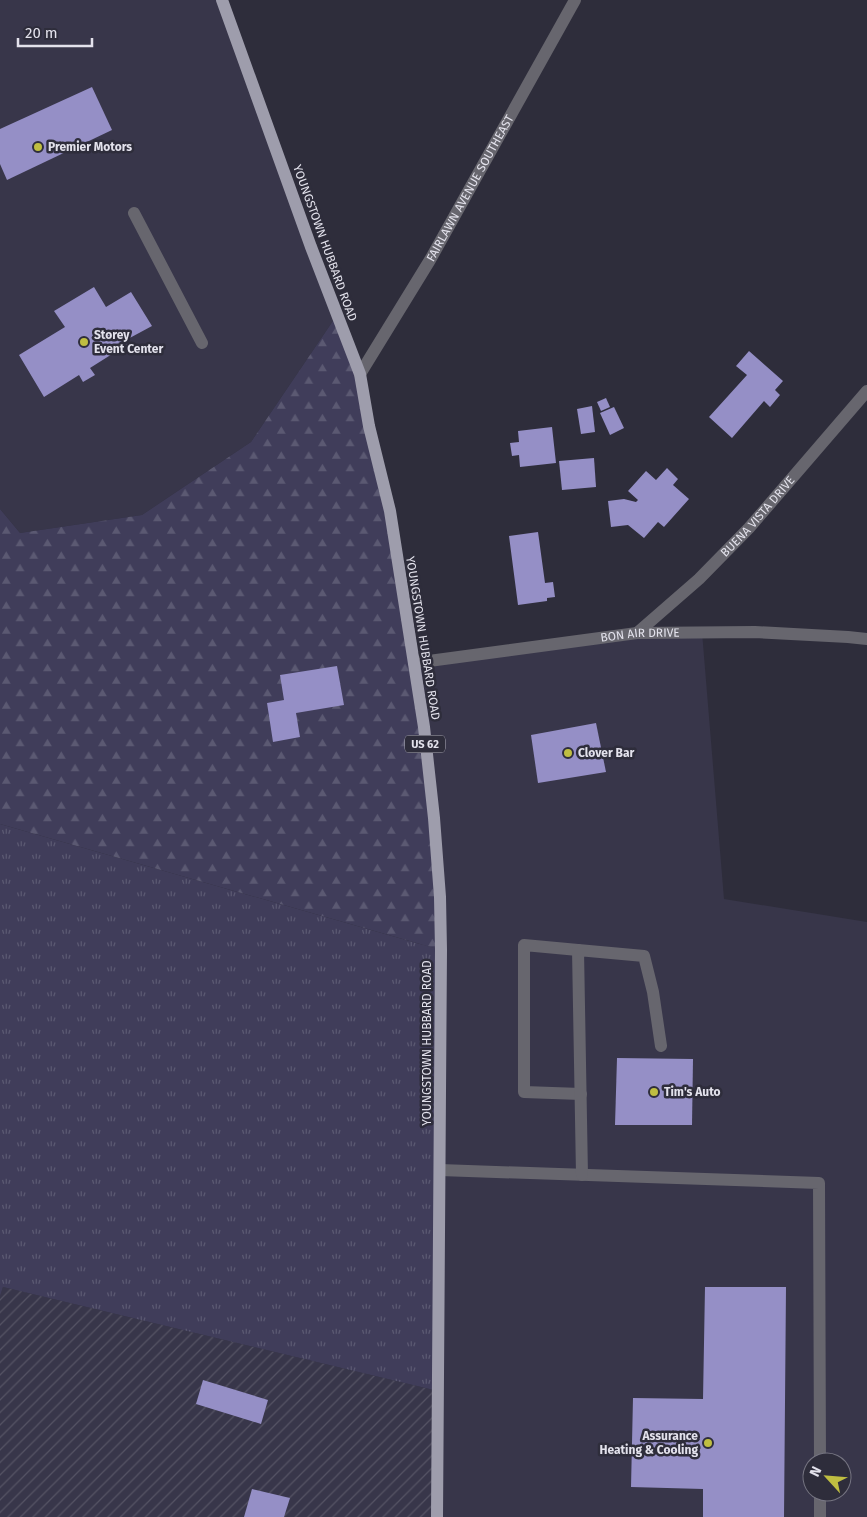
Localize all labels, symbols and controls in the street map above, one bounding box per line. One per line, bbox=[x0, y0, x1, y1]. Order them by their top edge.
scale bar bbox=[18, 15, 91, 47]
text: 20 m bbox=[25, 24, 58, 42]
street label: FAIRLAWN AVENUE SOUTHEAST bbox=[424, 112, 517, 264]
place label: Premier Motors bbox=[48, 140, 132, 154]
marker: Premier Motors bbox=[32, 141, 44, 153]
street label: YOUNGSTOWN HUBBARD ROAD bbox=[290, 163, 360, 323]
place label: Storey Event Center bbox=[94, 328, 163, 356]
marker: Storey Event Center bbox=[78, 336, 90, 348]
street label: BUENA VISTA DRIVE bbox=[718, 473, 798, 560]
street label: YOUNGSTOWN HUBBARD ROAD bbox=[403, 555, 443, 721]
street label: BON AIR DRIVE bbox=[600, 626, 680, 645]
road number: US 62 bbox=[405, 736, 445, 752]
place label: Clover Bar bbox=[578, 746, 635, 760]
marker: Clover Bar bbox=[562, 747, 574, 759]
street label: YOUNGSTOWN HUBBARD ROAD bbox=[420, 960, 434, 1126]
place label: Tim's Auto bbox=[664, 1085, 721, 1099]
marker: Tim's Auto bbox=[648, 1086, 660, 1098]
place label: Assurance Heating & Cooling bbox=[599, 1429, 698, 1457]
marker: Assurance Heating & Cooling bbox=[702, 1437, 714, 1449]
north arrow bbox=[802, 1452, 852, 1502]
text: N bbox=[806, 1464, 825, 1479]

